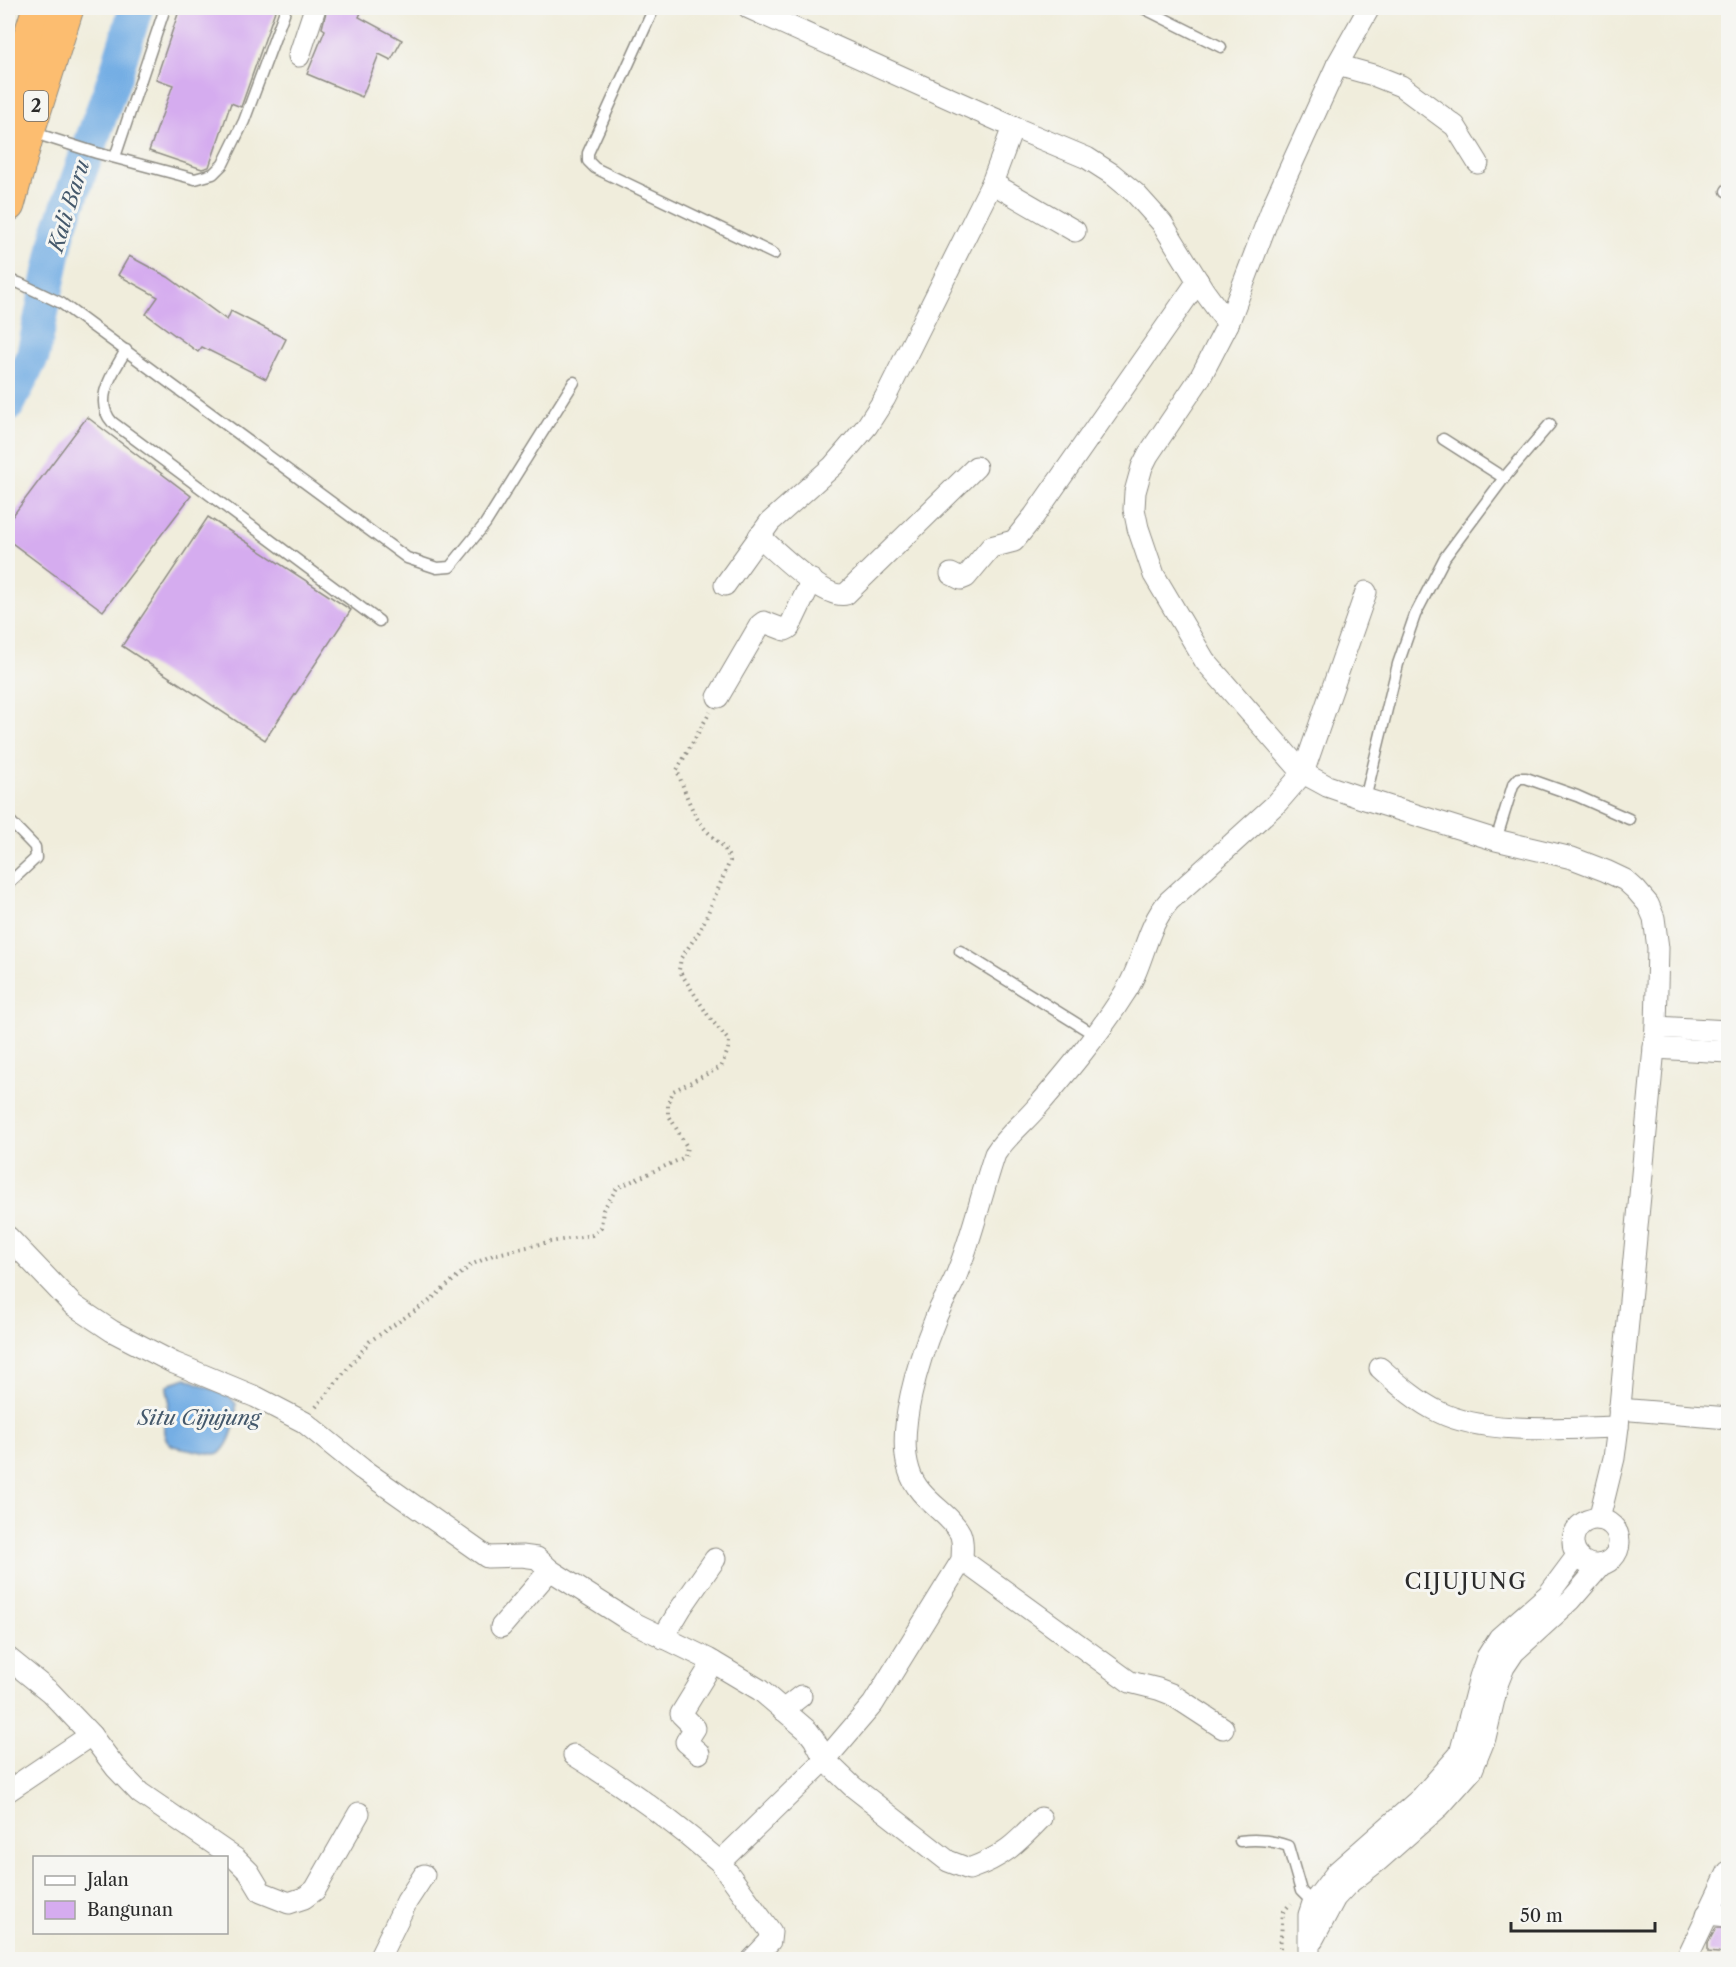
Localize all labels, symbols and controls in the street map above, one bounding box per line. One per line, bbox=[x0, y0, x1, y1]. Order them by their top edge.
road number: 2 bbox=[24, 91, 48, 121]
water label: Kali Baru bbox=[42, 156, 95, 257]
water label: Situ Cijujung bbox=[136, 1405, 263, 1430]
district label: CIJUJUNG bbox=[1405, 1568, 1527, 1595]
legend bbox=[33, 1856, 228, 1934]
text: Jalan bbox=[84, 1869, 129, 1891]
scale bar bbox=[1511, 1895, 1655, 1933]
text: Bangunan bbox=[87, 1899, 173, 1921]
text: 50 m bbox=[1520, 1905, 1563, 1927]

